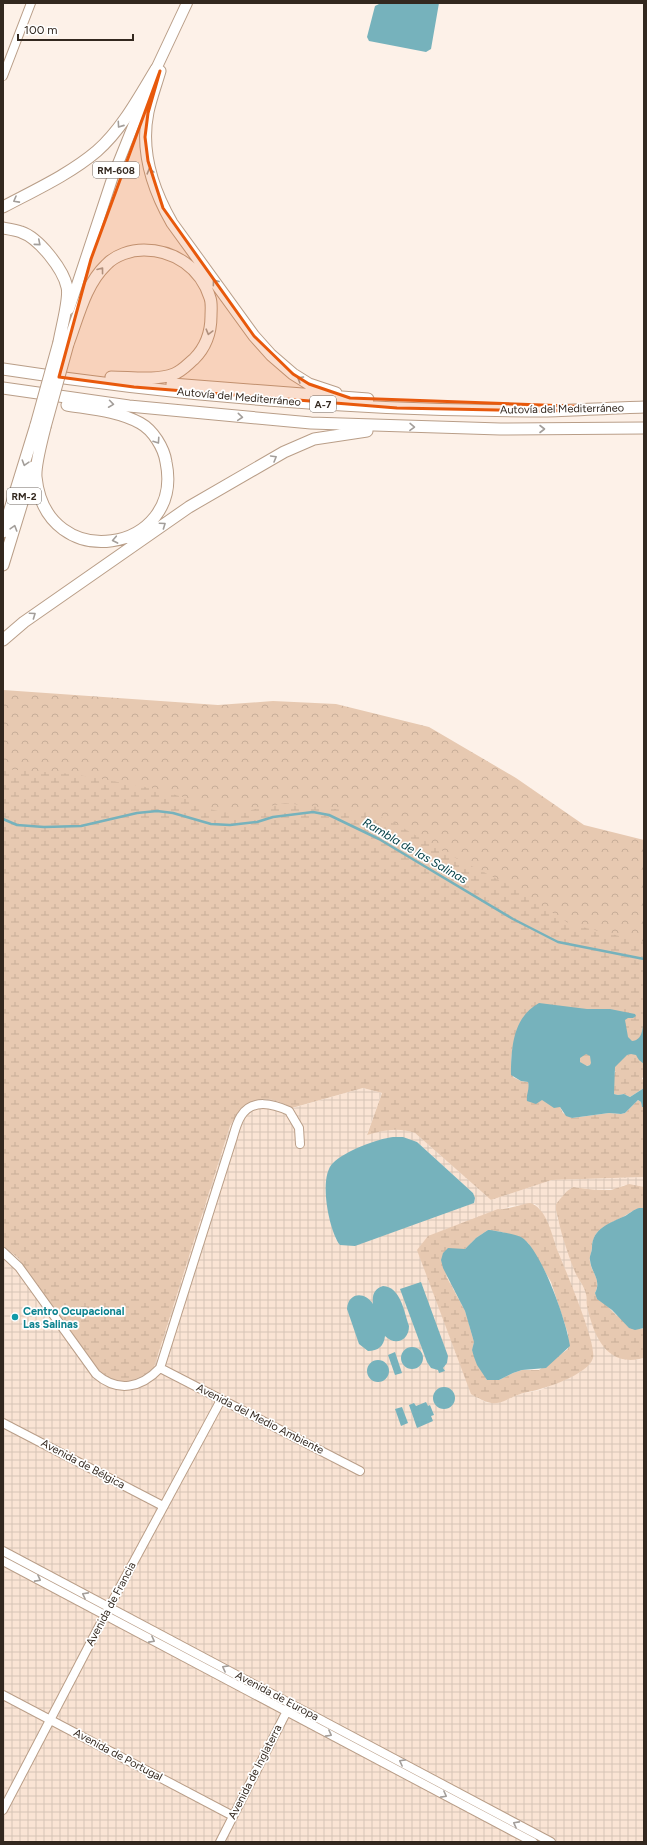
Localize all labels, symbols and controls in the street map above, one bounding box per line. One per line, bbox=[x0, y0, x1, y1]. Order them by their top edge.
scale bar bbox=[18, 16, 133, 42]
text: 100 m bbox=[24, 23, 58, 37]
one-way arrow bbox=[117, 121, 125, 128]
road number: RM-608 bbox=[93, 162, 139, 178]
one-way arrow bbox=[146, 167, 155, 174]
one-way arrow bbox=[12, 196, 20, 203]
one-way arrow bbox=[33, 239, 41, 246]
one-way arrow bbox=[97, 268, 104, 275]
one-way arrow bbox=[212, 279, 220, 286]
one-way arrow bbox=[206, 329, 214, 335]
one-way arrow bbox=[297, 376, 304, 383]
street label: Autovía del Mediterráneo bbox=[177, 385, 301, 409]
road number: A-7 bbox=[310, 396, 336, 412]
one-way arrow bbox=[108, 399, 114, 408]
street label: Autovía del Mediterráneo bbox=[500, 401, 624, 417]
one-way arrow bbox=[237, 412, 243, 421]
one-way arrow bbox=[409, 423, 415, 431]
one-way arrow bbox=[539, 425, 545, 433]
one-way arrow bbox=[152, 436, 159, 443]
one-way arrow bbox=[270, 456, 277, 463]
one-way arrow bbox=[21, 459, 29, 466]
road number: RM-2 bbox=[7, 488, 41, 504]
one-way arrow bbox=[158, 523, 165, 530]
one-way arrow bbox=[9, 525, 18, 532]
one-way arrow bbox=[112, 536, 118, 544]
one-way arrow bbox=[29, 612, 36, 620]
water label: Rambla de las Salinas bbox=[360, 815, 470, 887]
place label: Centro Ocupacional Las Salinas bbox=[23, 1305, 125, 1331]
marker: Centro Ocupacional Las Salinas bbox=[10, 1312, 20, 1322]
street label: Avenida del Medio Ambiente bbox=[194, 1381, 326, 1457]
street label: Avenida de Bélgica bbox=[39, 1436, 127, 1492]
street label: Avenida de Francia bbox=[83, 1560, 139, 1648]
one-way arrow bbox=[33, 1575, 41, 1582]
one-way arrow bbox=[82, 1592, 89, 1600]
one-way arrow bbox=[148, 1635, 156, 1643]
one-way arrow bbox=[222, 1666, 229, 1673]
street label: Avenida de Europa bbox=[233, 1669, 321, 1723]
street label: Avenida de Inglaterra bbox=[226, 1723, 284, 1821]
street label: Avenida de Portugal bbox=[71, 1726, 165, 1784]
one-way arrow bbox=[325, 1729, 332, 1737]
one-way arrow bbox=[399, 1759, 406, 1767]
one-way arrow bbox=[440, 1790, 447, 1798]
one-way arrow bbox=[513, 1821, 521, 1828]

